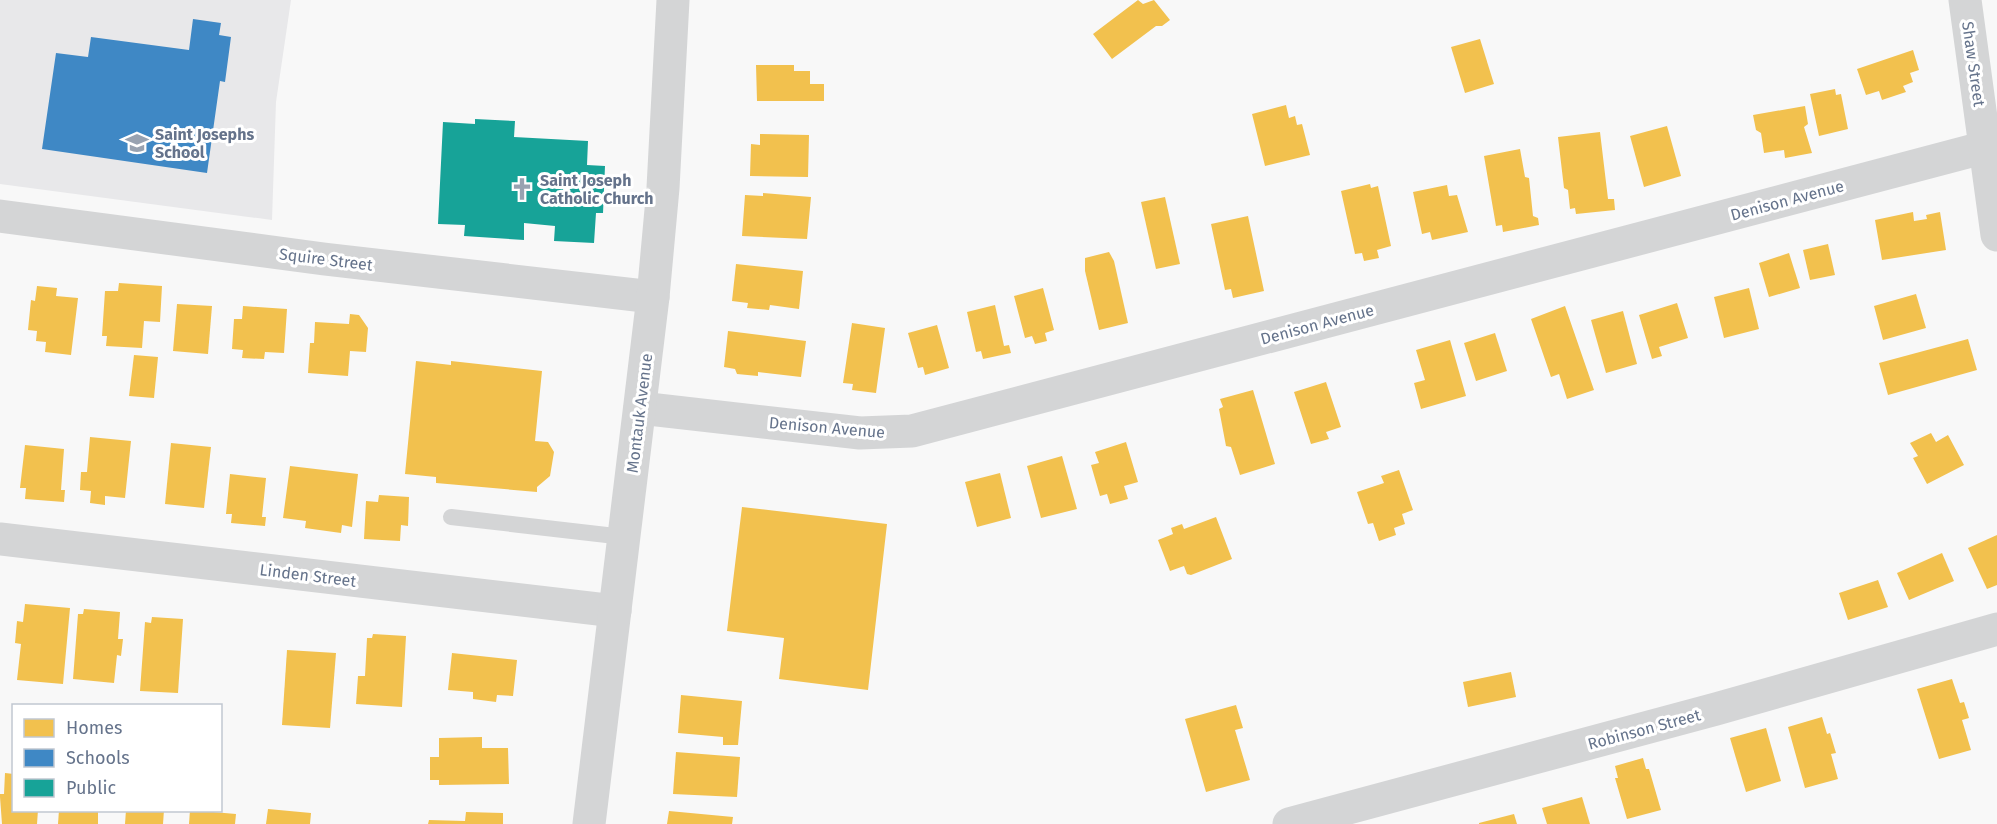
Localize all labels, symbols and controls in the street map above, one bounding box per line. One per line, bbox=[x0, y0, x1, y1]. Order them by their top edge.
street label: Shaw Street bbox=[1958, 20, 1989, 108]
place label: Saint Josephs School bbox=[155, 125, 254, 162]
school or university icon: Saint Josephs School bbox=[124, 130, 150, 156]
place label: Saint Joseph Catholic Church bbox=[540, 171, 654, 208]
church icon: Saint Joseph Catholic Church bbox=[509, 176, 535, 202]
street label: Denison Avenue bbox=[1728, 176, 1846, 225]
street label: Squire Street bbox=[278, 244, 374, 275]
street label: Denison Avenue bbox=[1258, 300, 1376, 349]
street label: Montauk Avenue bbox=[623, 352, 656, 474]
street label: Denison Avenue bbox=[768, 413, 886, 442]
street label: Linden Street bbox=[259, 560, 358, 591]
legend bbox=[12, 704, 222, 812]
street label: Robinson Street bbox=[1586, 705, 1703, 754]
text: Homes bbox=[66, 717, 122, 739]
text: Schools bbox=[66, 747, 130, 769]
text: Public bbox=[66, 777, 116, 799]

